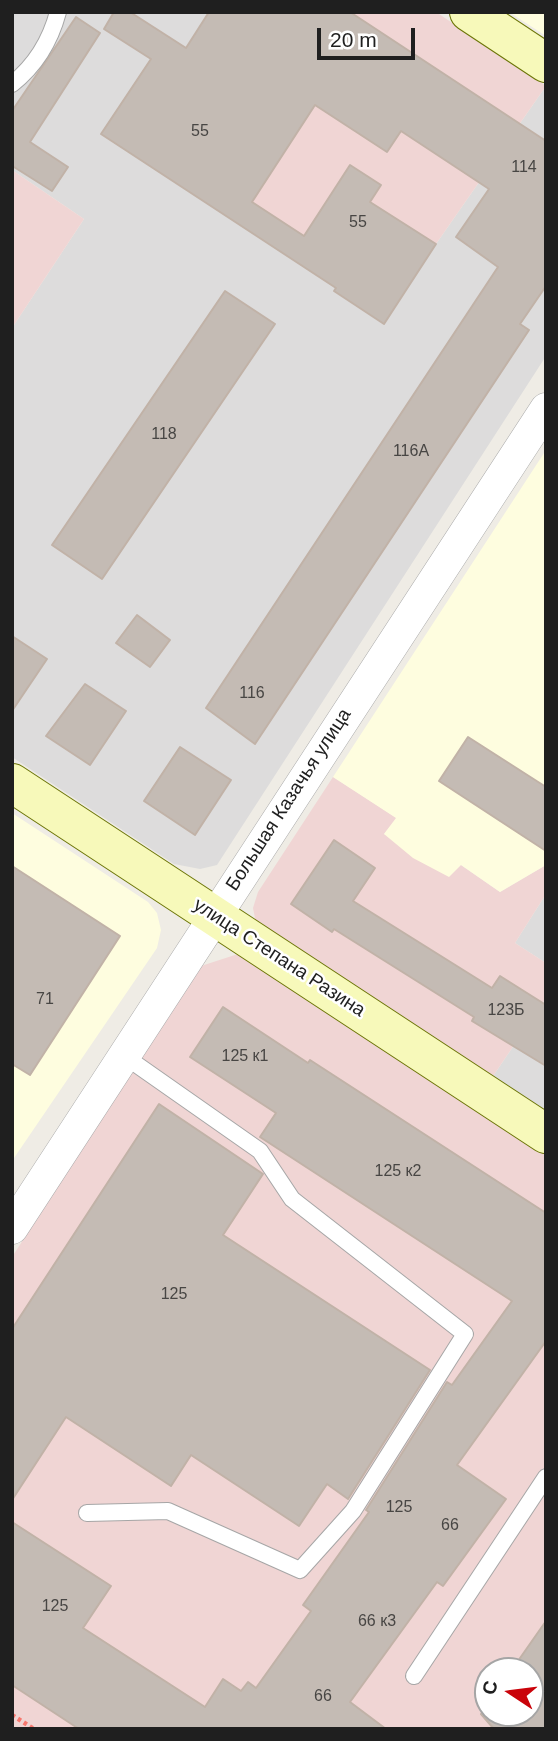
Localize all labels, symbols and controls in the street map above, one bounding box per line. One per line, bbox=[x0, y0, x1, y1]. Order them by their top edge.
scale bar bbox=[320, 14, 418, 58]
text: 20 m bbox=[330, 28, 377, 51]
house number: 55 bbox=[191, 122, 209, 142]
house number: 114 bbox=[511, 158, 537, 178]
house number: 55 bbox=[349, 213, 367, 233]
house number: 118 bbox=[151, 425, 177, 445]
house number: 116А bbox=[393, 442, 429, 462]
house number: 116 bbox=[239, 684, 265, 704]
street label: Большая Казачья улица bbox=[221, 705, 357, 895]
street label: улица Степана Разина bbox=[189, 894, 369, 1022]
house number: 71 bbox=[36, 990, 54, 1010]
house number: 123Б bbox=[487, 1001, 525, 1021]
house number: 125 к1 bbox=[221, 1047, 269, 1067]
house number: 125 к2 bbox=[374, 1162, 422, 1182]
house number: 125 bbox=[161, 1285, 187, 1305]
house number: 125 bbox=[386, 1498, 412, 1518]
house number: 66 bbox=[441, 1516, 459, 1536]
house number: 125 bbox=[42, 1597, 68, 1617]
house number: 66 к3 bbox=[358, 1612, 396, 1632]
north arrow bbox=[474, 1657, 544, 1727]
text: С bbox=[478, 1679, 502, 1697]
house number: 66 bbox=[314, 1687, 332, 1707]

